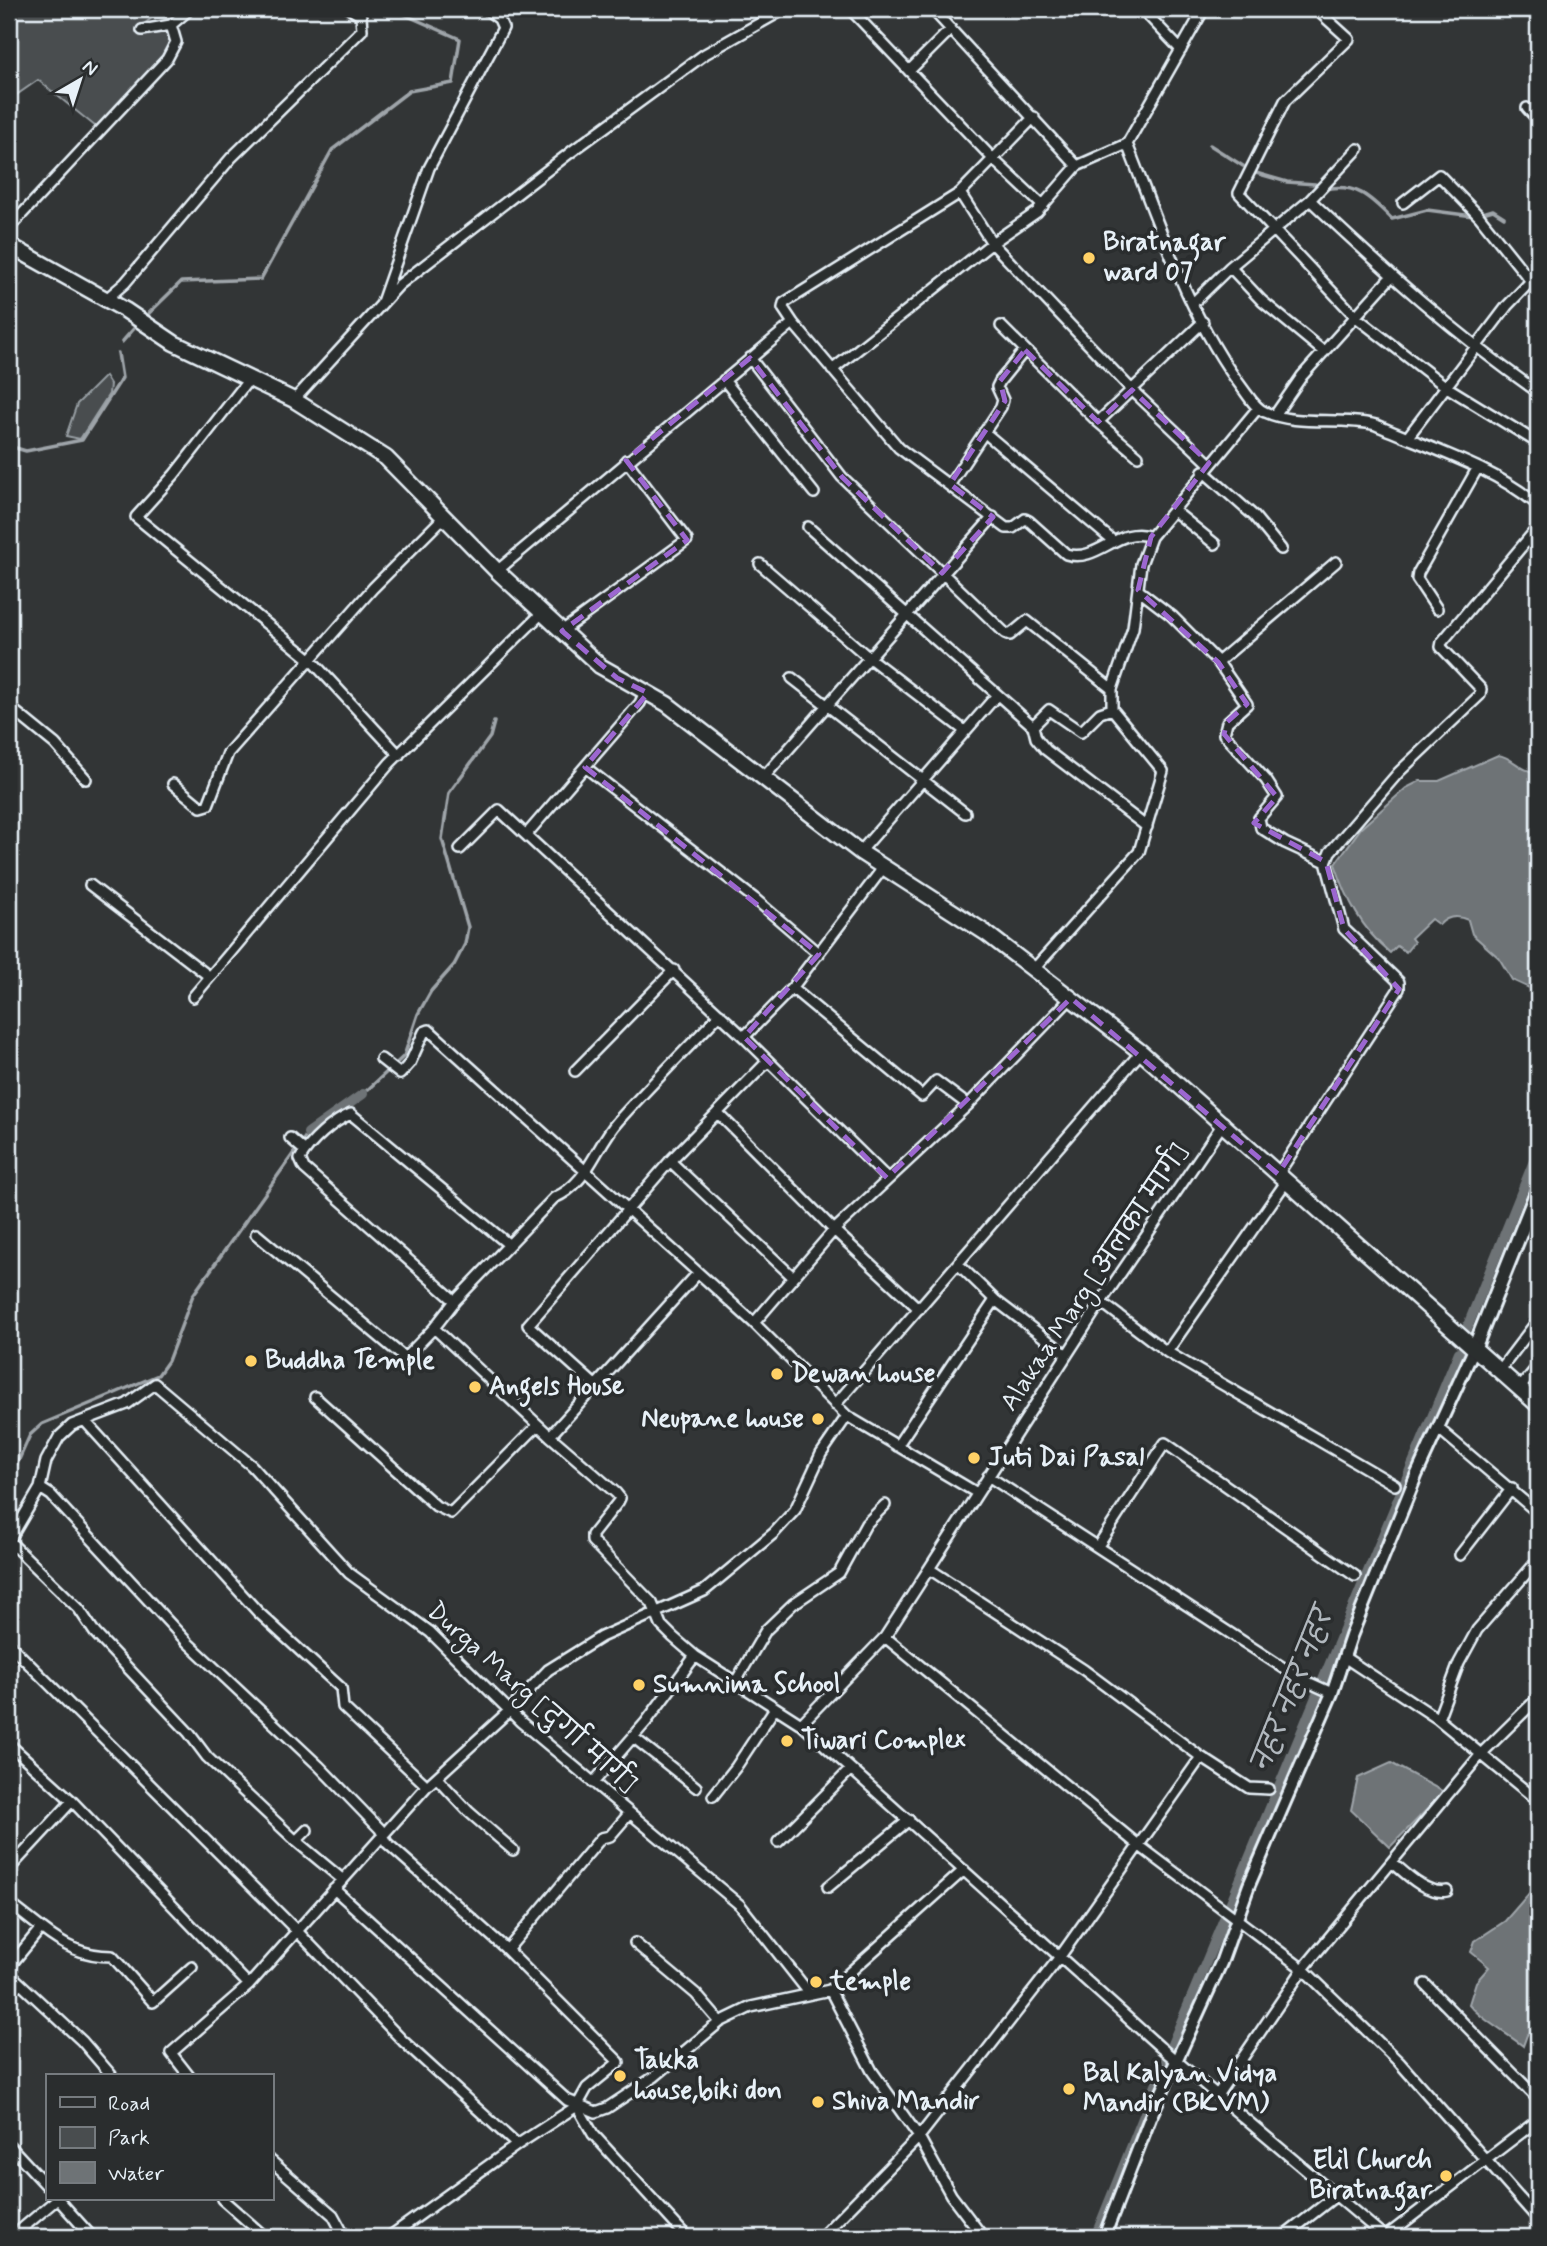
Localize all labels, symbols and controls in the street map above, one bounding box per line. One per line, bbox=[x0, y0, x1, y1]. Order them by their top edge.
north arrow bbox=[46, 46, 116, 116]
text: N bbox=[77, 54, 103, 82]
place label: Biratnagar ward 07 bbox=[1103, 226, 1227, 290]
marker: Biratnagar ward 07 bbox=[1081, 250, 1097, 266]
street label: Alakaa Marg [अलका मार्ग] bbox=[989, 1135, 1199, 1419]
place label: Buddha Temple bbox=[265, 1344, 435, 1378]
marker: Buddha Temple bbox=[243, 1353, 259, 1369]
place label: Dewan house bbox=[791, 1357, 936, 1391]
marker: Dewan house bbox=[769, 1366, 785, 1382]
place label: Angels House bbox=[489, 1370, 624, 1407]
marker: Angels House bbox=[467, 1379, 483, 1395]
place label: Neupane house bbox=[641, 1402, 804, 1436]
marker: Neupane house bbox=[810, 1411, 826, 1427]
place label: Juti Dai Pasal bbox=[988, 1441, 1144, 1475]
marker: Juti Dai Pasal bbox=[966, 1450, 982, 1466]
street label: Durga Marg [दुर्गा मार्ग] bbox=[417, 1591, 646, 1803]
water label: नहर नहर नहर bbox=[1244, 1598, 1345, 1778]
place label: Sumnima School bbox=[653, 1668, 840, 1702]
marker: Sumnima School bbox=[631, 1677, 647, 1693]
place label: Tiwari Complex bbox=[801, 1724, 966, 1758]
marker: Tiwari Complex bbox=[779, 1733, 795, 1749]
place label: temple bbox=[829, 1965, 911, 1999]
marker: temple bbox=[808, 1974, 824, 1990]
place label: Takka house,biki don bbox=[634, 2044, 782, 2108]
place label: Bal Kalyan Vidya Mandir (BKVM) bbox=[1083, 2057, 1277, 2121]
marker: Takka house,biki don bbox=[612, 2068, 628, 2084]
legend bbox=[46, 2074, 273, 2200]
marker: Bal Kalyan Vidya Mandir (BKVM) bbox=[1061, 2081, 1077, 2097]
place label: Shiva Mandir bbox=[832, 2085, 980, 2119]
text: Road bbox=[108, 2090, 150, 2118]
marker: Shiva Mandir bbox=[810, 2094, 826, 2110]
text: Park bbox=[108, 2124, 150, 2152]
place label: Elil Church Biratnagar bbox=[1309, 2144, 1433, 2211]
text: Water bbox=[108, 2160, 164, 2188]
marker: Elil Church Biratnagar bbox=[1438, 2168, 1454, 2184]

